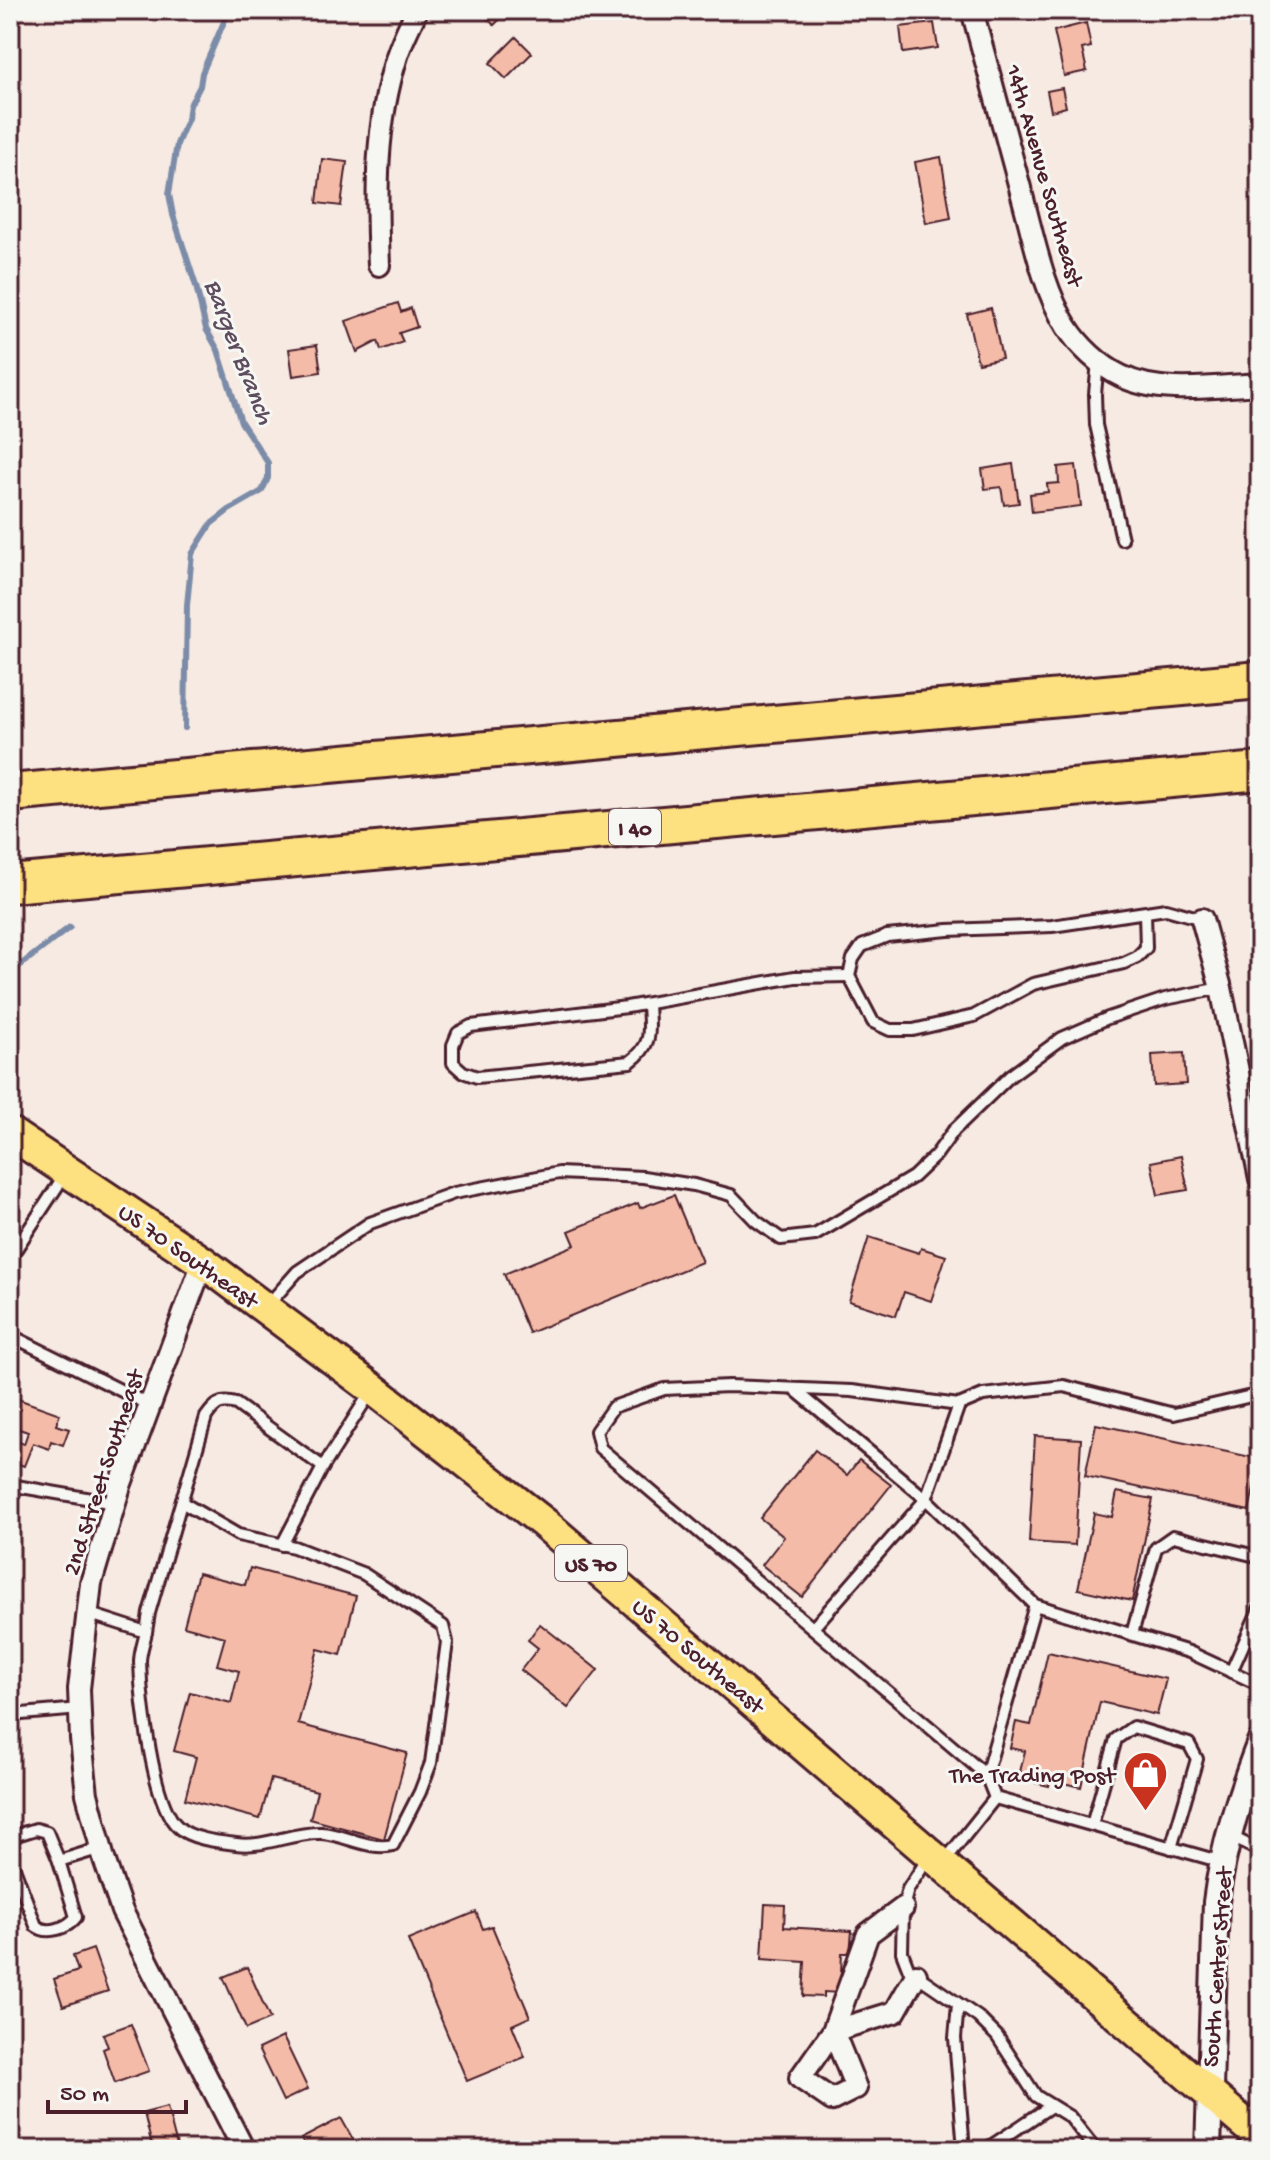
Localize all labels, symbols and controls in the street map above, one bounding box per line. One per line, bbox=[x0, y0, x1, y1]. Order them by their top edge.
street label: 14th Avenue Southeast bbox=[997, 61, 1089, 292]
water label: Barger Branch bbox=[195, 276, 279, 430]
road number: I 40 bbox=[609, 809, 661, 845]
street label: US 70 Southeast bbox=[111, 1199, 264, 1318]
street label: 2nd Street Southeast bbox=[58, 1365, 153, 1580]
road number: US 70 bbox=[555, 1545, 627, 1581]
street label: US 70 Southeast bbox=[624, 1594, 771, 1723]
shop icon: The Trading Post bbox=[1122, 1750, 1170, 1813]
place label: The Trading Post bbox=[947, 1763, 1117, 1792]
street label: South Center Street bbox=[1198, 1864, 1241, 2068]
scale bar bbox=[48, 2064, 186, 2114]
text: 50 m bbox=[60, 2081, 109, 2110]

